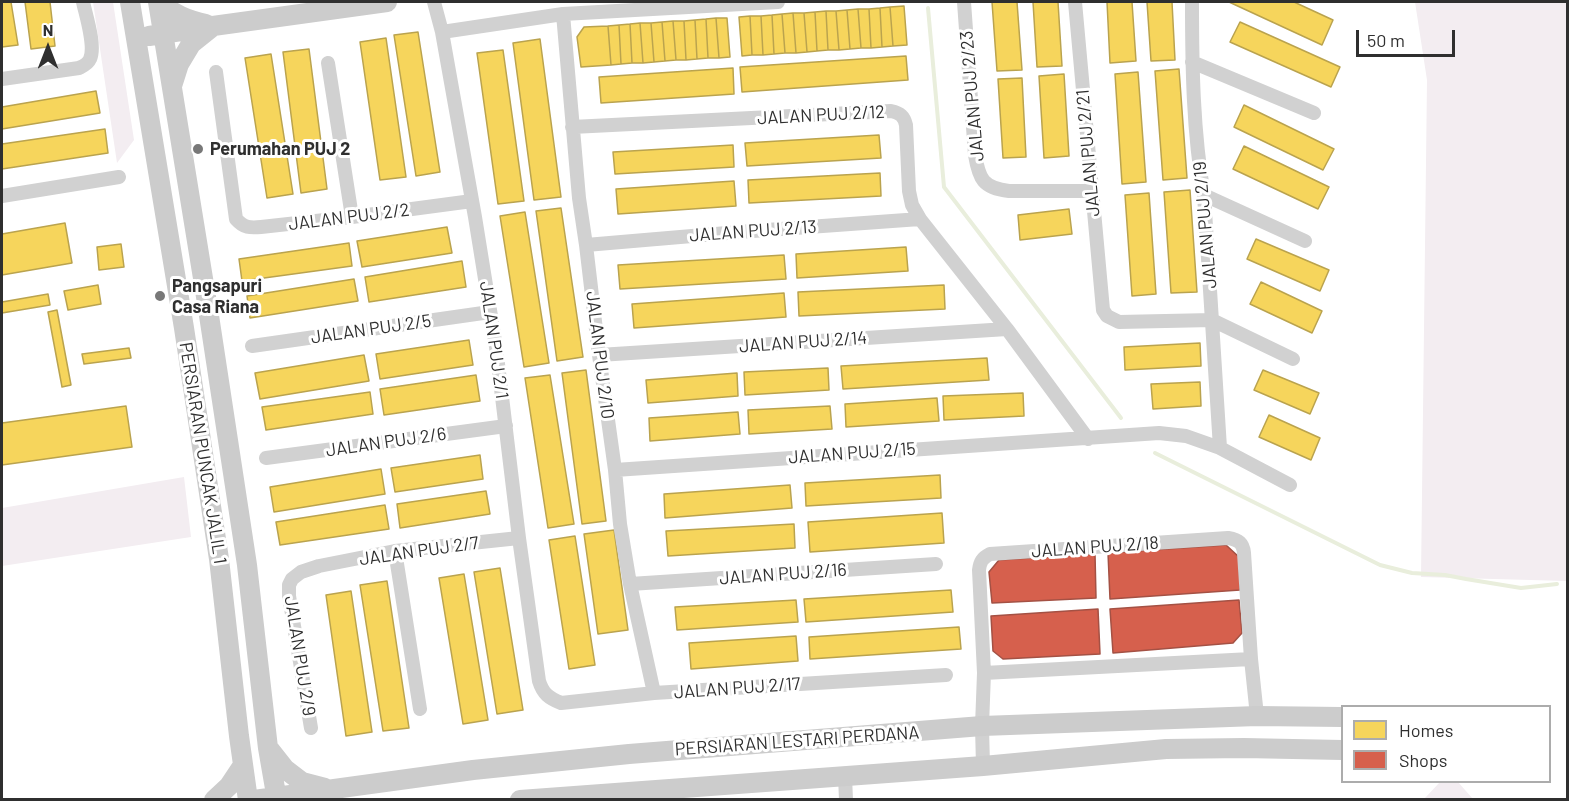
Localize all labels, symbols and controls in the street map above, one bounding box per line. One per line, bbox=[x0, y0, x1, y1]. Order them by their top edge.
north arrow bbox=[18, 18, 78, 78]
scale bar bbox=[1359, 18, 1458, 56]
text: N bbox=[43, 20, 53, 39]
text: 50 m bbox=[1367, 29, 1405, 51]
street label: JALAN PUJ 2/23 bbox=[956, 30, 988, 162]
street label: JALAN PUJ 2/21 bbox=[1072, 88, 1104, 218]
street label: JALAN PUJ 2/12 bbox=[757, 101, 885, 129]
place label: Perumahan PUJ 2 bbox=[210, 138, 350, 160]
marker: Perumahan PUJ 2 bbox=[191, 142, 205, 156]
street label: JALAN PUJ 2/19 bbox=[1189, 160, 1221, 290]
street label: JALAN PUJ 2/2 bbox=[287, 199, 411, 235]
street label: JALAN PUJ 2/13 bbox=[689, 216, 817, 246]
place label: Pangsapuri Casa Riana bbox=[172, 275, 262, 318]
street label: JALAN PUJ 2/1 bbox=[475, 280, 513, 400]
marker: Pangsapuri Casa Riana bbox=[153, 289, 167, 303]
street label: JALAN PUJ 2/10 bbox=[581, 290, 619, 420]
street label: JALAN PUJ 2/5 bbox=[309, 310, 433, 348]
street label: JALAN PUJ 2/14 bbox=[738, 327, 868, 357]
street label: PERSIARAN PUNCAK JALIL 1 bbox=[175, 341, 231, 565]
street label: JALAN PUJ 2/6 bbox=[324, 423, 448, 461]
street label: JALAN PUJ 2/15 bbox=[788, 438, 916, 468]
street label: JALAN PUJ 2/7 bbox=[358, 532, 480, 570]
street label: JALAN PUJ 2/18 bbox=[1031, 532, 1159, 562]
street label: JALAN PUJ 2/16 bbox=[719, 559, 847, 589]
street label: JALAN PUJ 2/9 bbox=[280, 594, 320, 718]
street label: JALAN PUJ 2/17 bbox=[673, 673, 801, 703]
legend bbox=[1341, 705, 1551, 783]
text: Homes bbox=[1399, 719, 1453, 741]
street label: PERSIARAN LESTARI PERDANA bbox=[674, 722, 920, 760]
text: Shops bbox=[1399, 749, 1448, 771]

